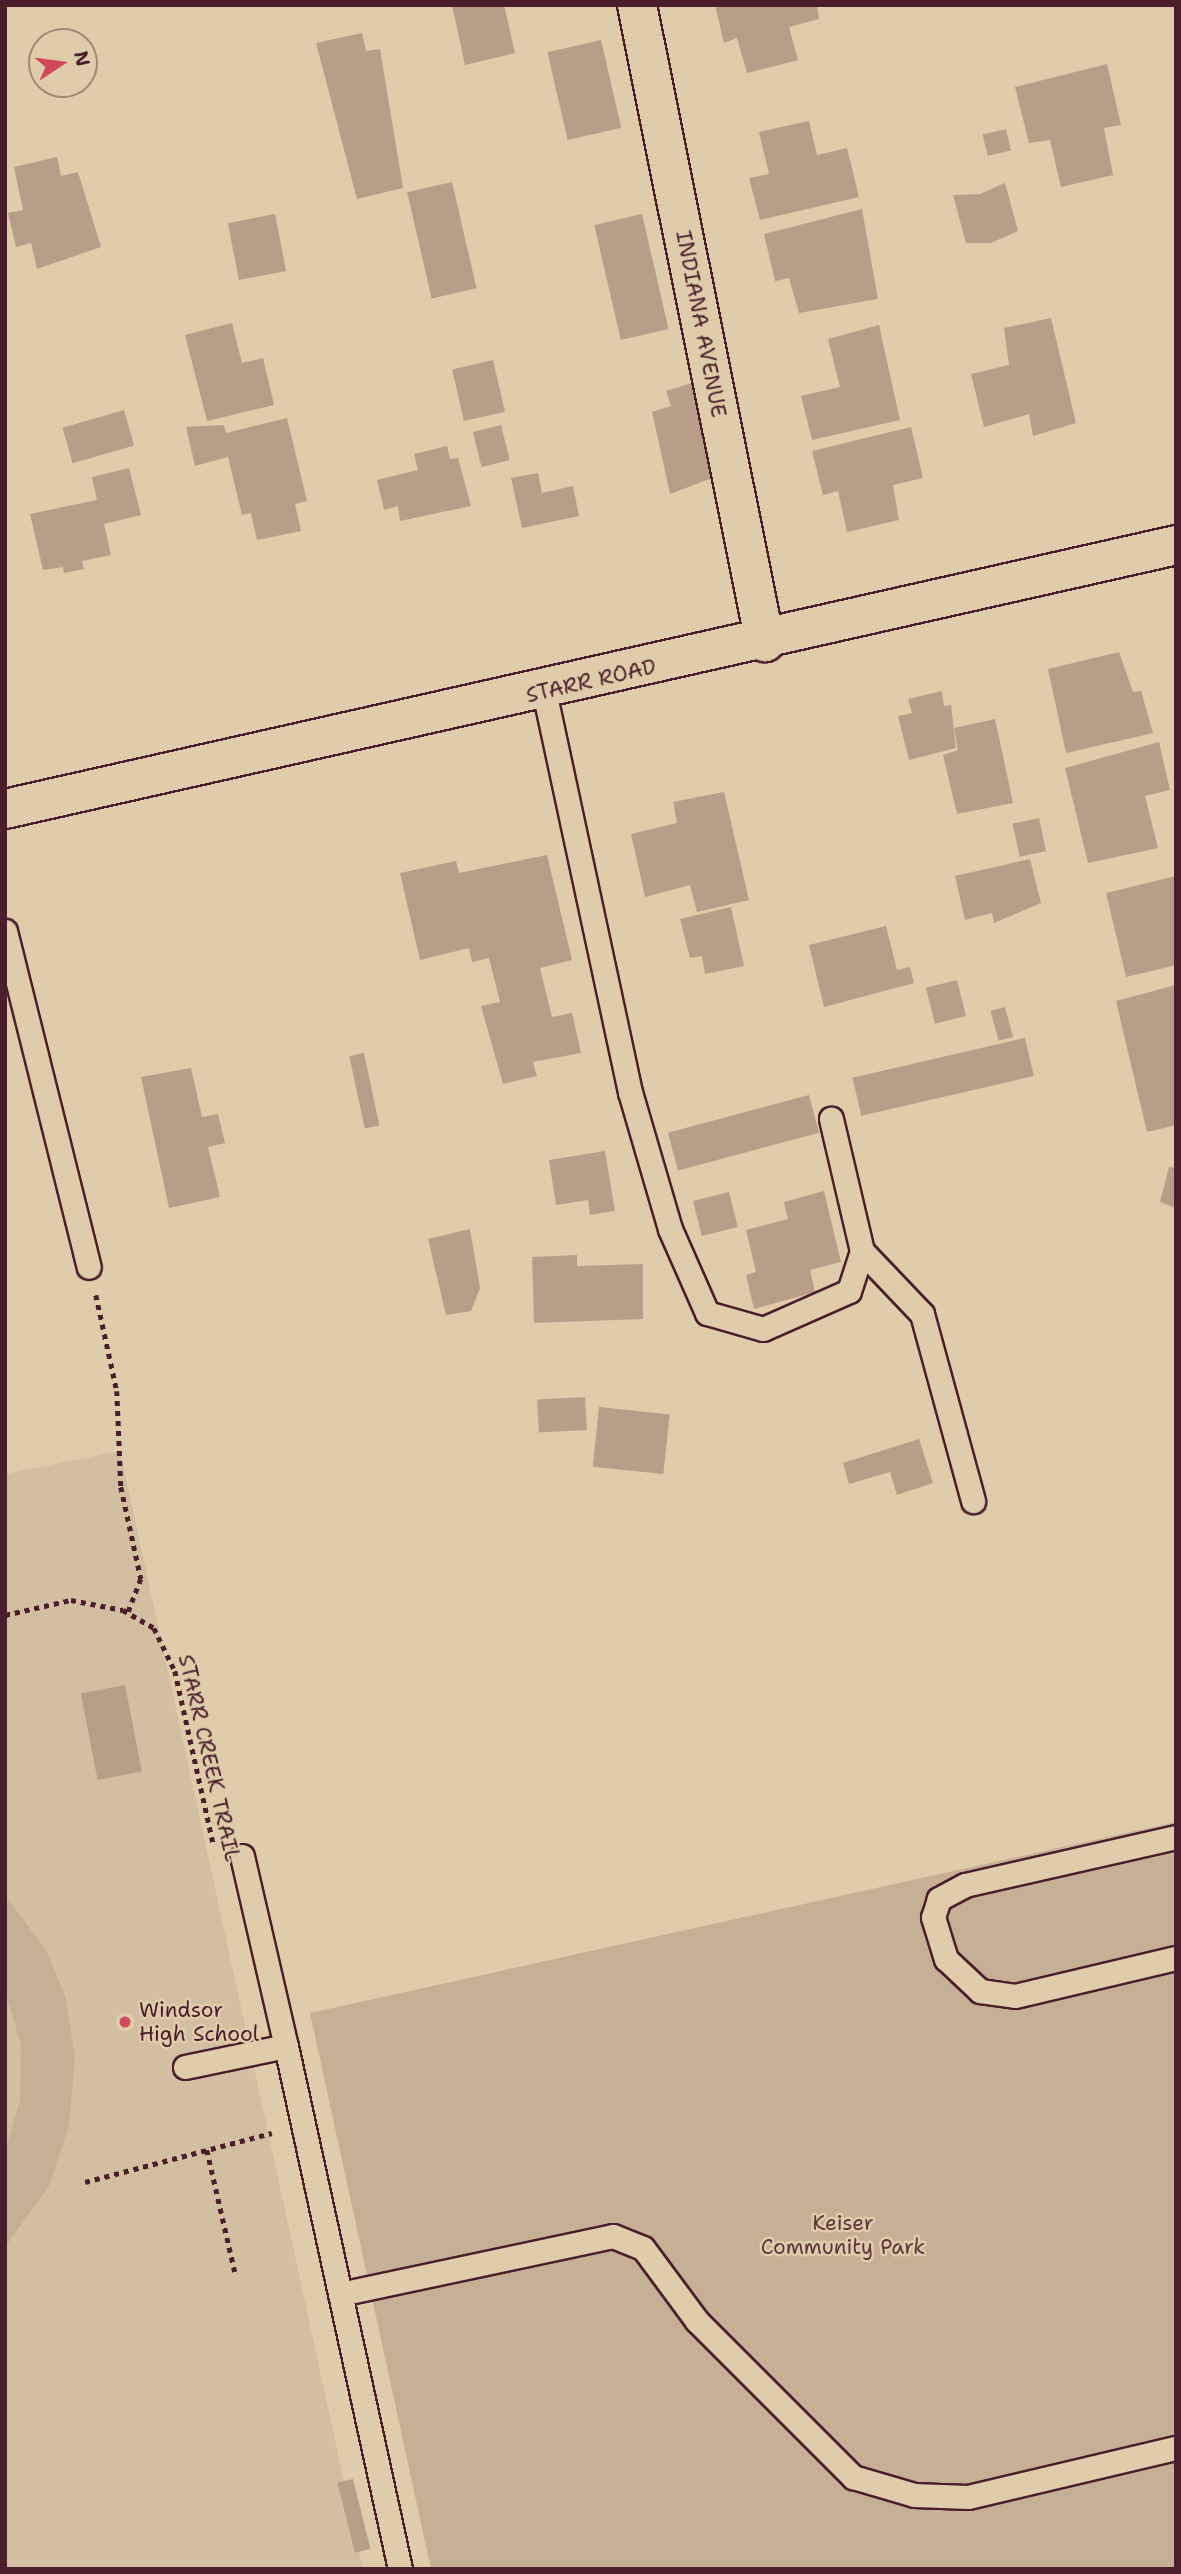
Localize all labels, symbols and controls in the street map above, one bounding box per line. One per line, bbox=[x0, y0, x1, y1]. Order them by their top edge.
north arrow bbox=[28, 28, 98, 98]
text: N bbox=[68, 48, 96, 69]
street label: INDIANA AVENUE bbox=[671, 228, 731, 420]
street label: STARR ROAD bbox=[524, 654, 658, 708]
street label: STARR CREEK TRAIL bbox=[173, 1652, 245, 1864]
place label: Windsor High School bbox=[139, 1997, 259, 2047]
marker: Windsor High School bbox=[117, 2014, 133, 2030]
park label: Keiser Community Park bbox=[761, 2210, 925, 2260]

